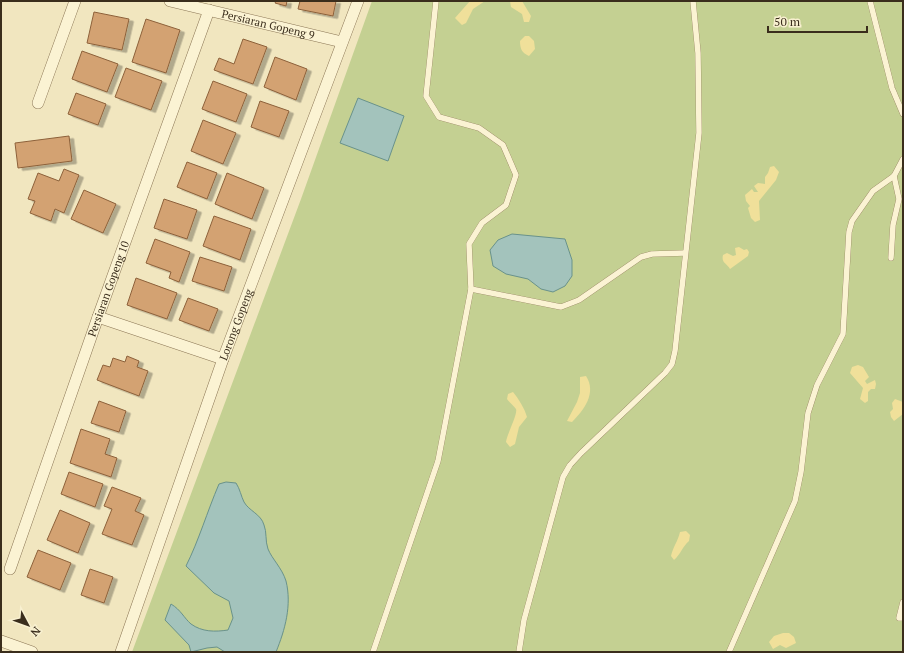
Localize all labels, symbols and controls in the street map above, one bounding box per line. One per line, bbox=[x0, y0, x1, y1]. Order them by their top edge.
street label: Persiaran Gopeng 9 bbox=[220, 7, 316, 42]
scale bar bbox=[768, 8, 867, 34]
text: 50 m bbox=[774, 14, 801, 29]
street label: Persiaran Gopeng 10 bbox=[85, 239, 132, 339]
street label: Lorong Gopeng bbox=[216, 287, 256, 362]
north arrow bbox=[8, 605, 48, 645]
text: N bbox=[27, 624, 44, 640]

